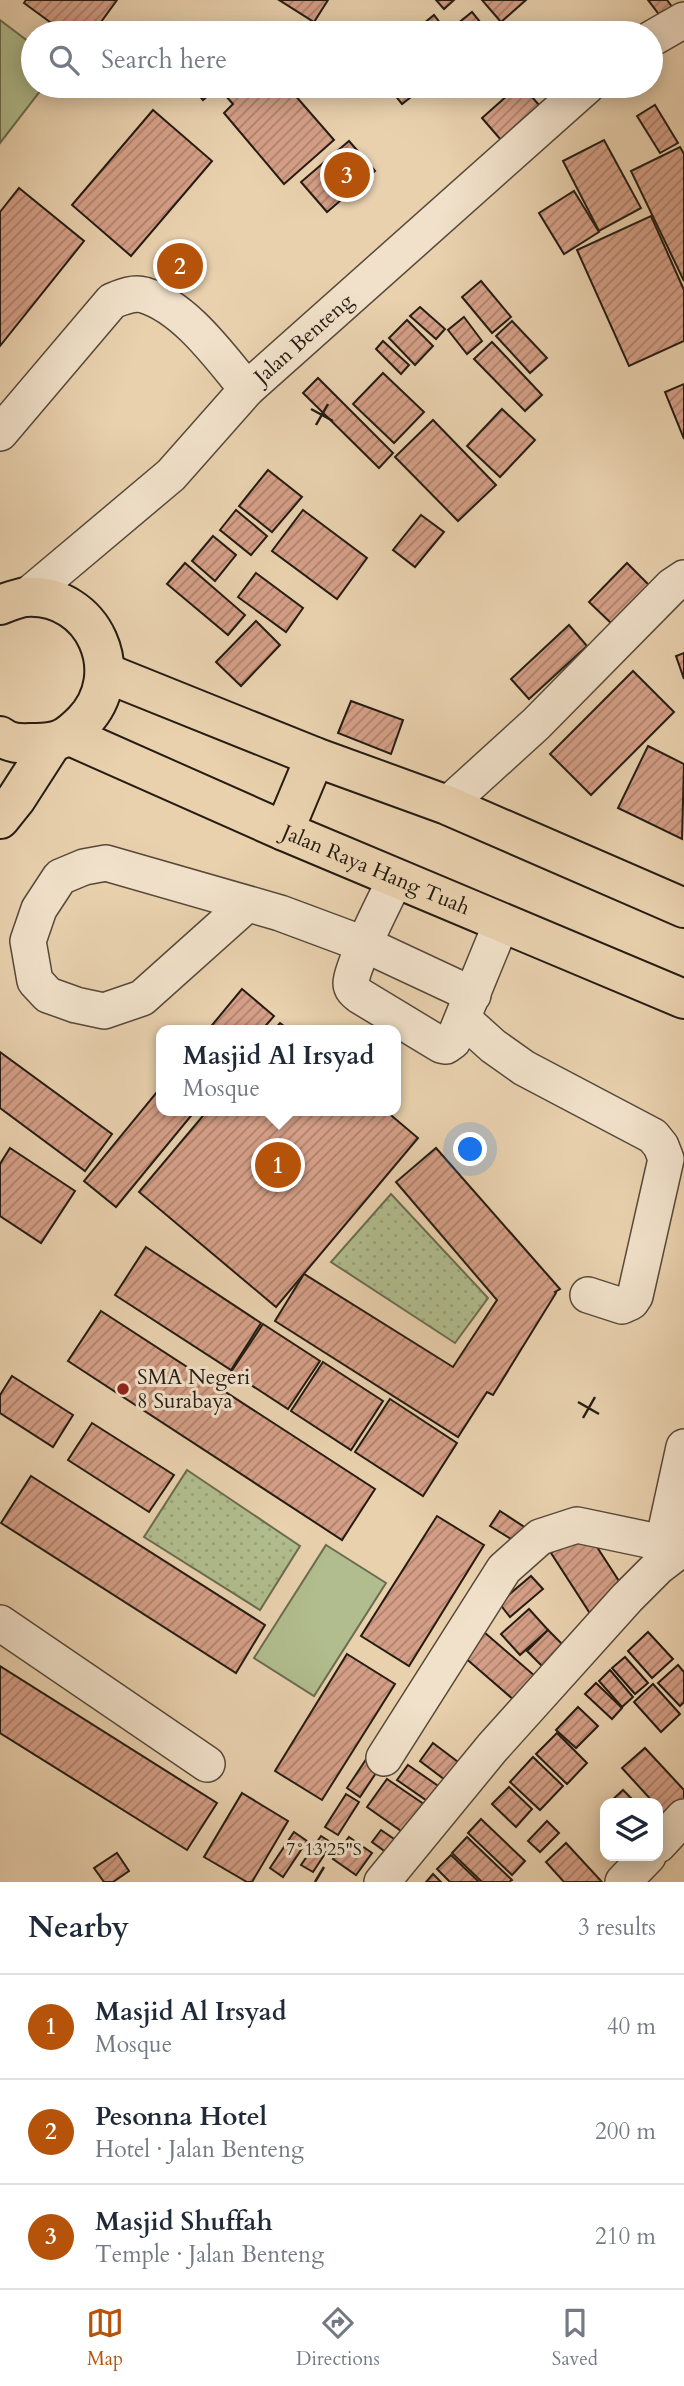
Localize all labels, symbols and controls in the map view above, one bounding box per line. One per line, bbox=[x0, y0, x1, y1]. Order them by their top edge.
search box bbox=[21, 21, 663, 98]
icon: search bbox=[45, 41, 83, 79]
text: Search here bbox=[101, 42, 227, 77]
pin: 3 bbox=[324, 149, 370, 201]
pin: 2 bbox=[157, 240, 203, 292]
street label: Jalan Benteng bbox=[245, 286, 360, 393]
street label: Jalan Raya Hang Tuah bbox=[275, 816, 475, 922]
popup bbox=[156, 1025, 401, 1116]
text: Masjid Al Irsyad bbox=[183, 1038, 374, 1073]
text: Mosque bbox=[183, 1073, 260, 1104]
your location bbox=[453, 1132, 487, 1166]
pin: 1 bbox=[255, 1139, 301, 1191]
place label: SMA Negeri 8 Surabaya bbox=[137, 1363, 250, 1416]
marker: SMA Negeri 8 Surabaya bbox=[115, 1381, 131, 1397]
map controls bbox=[600, 1798, 663, 1861]
button: layers bbox=[600, 1798, 663, 1861]
text: 7°13'25"S bbox=[286, 1837, 362, 1862]
text: Nearby bbox=[28, 1907, 129, 1948]
text: 3 results bbox=[578, 1912, 656, 1943]
text: Masjid Al Irsyad bbox=[95, 1994, 287, 2029]
text: 1 bbox=[45, 2011, 57, 2042]
text: 40 m bbox=[607, 2011, 656, 2042]
text: Mosque bbox=[95, 2029, 172, 2060]
text: Pesonna Hotel bbox=[95, 2099, 267, 2134]
text: 2 bbox=[45, 2116, 57, 2147]
text: 200 m bbox=[595, 2116, 656, 2147]
text: Hotel · Jalan Benteng bbox=[95, 2134, 304, 2165]
text: Masjid Shuffah bbox=[95, 2204, 273, 2239]
text: 3 bbox=[45, 2221, 57, 2252]
text: 210 m bbox=[595, 2221, 656, 2252]
text: Temple · Jalan Benteng bbox=[95, 2239, 324, 2270]
tab: Map bbox=[86, 2304, 124, 2372]
tab: Directions bbox=[296, 2304, 380, 2372]
tab: Saved bbox=[552, 2304, 598, 2372]

